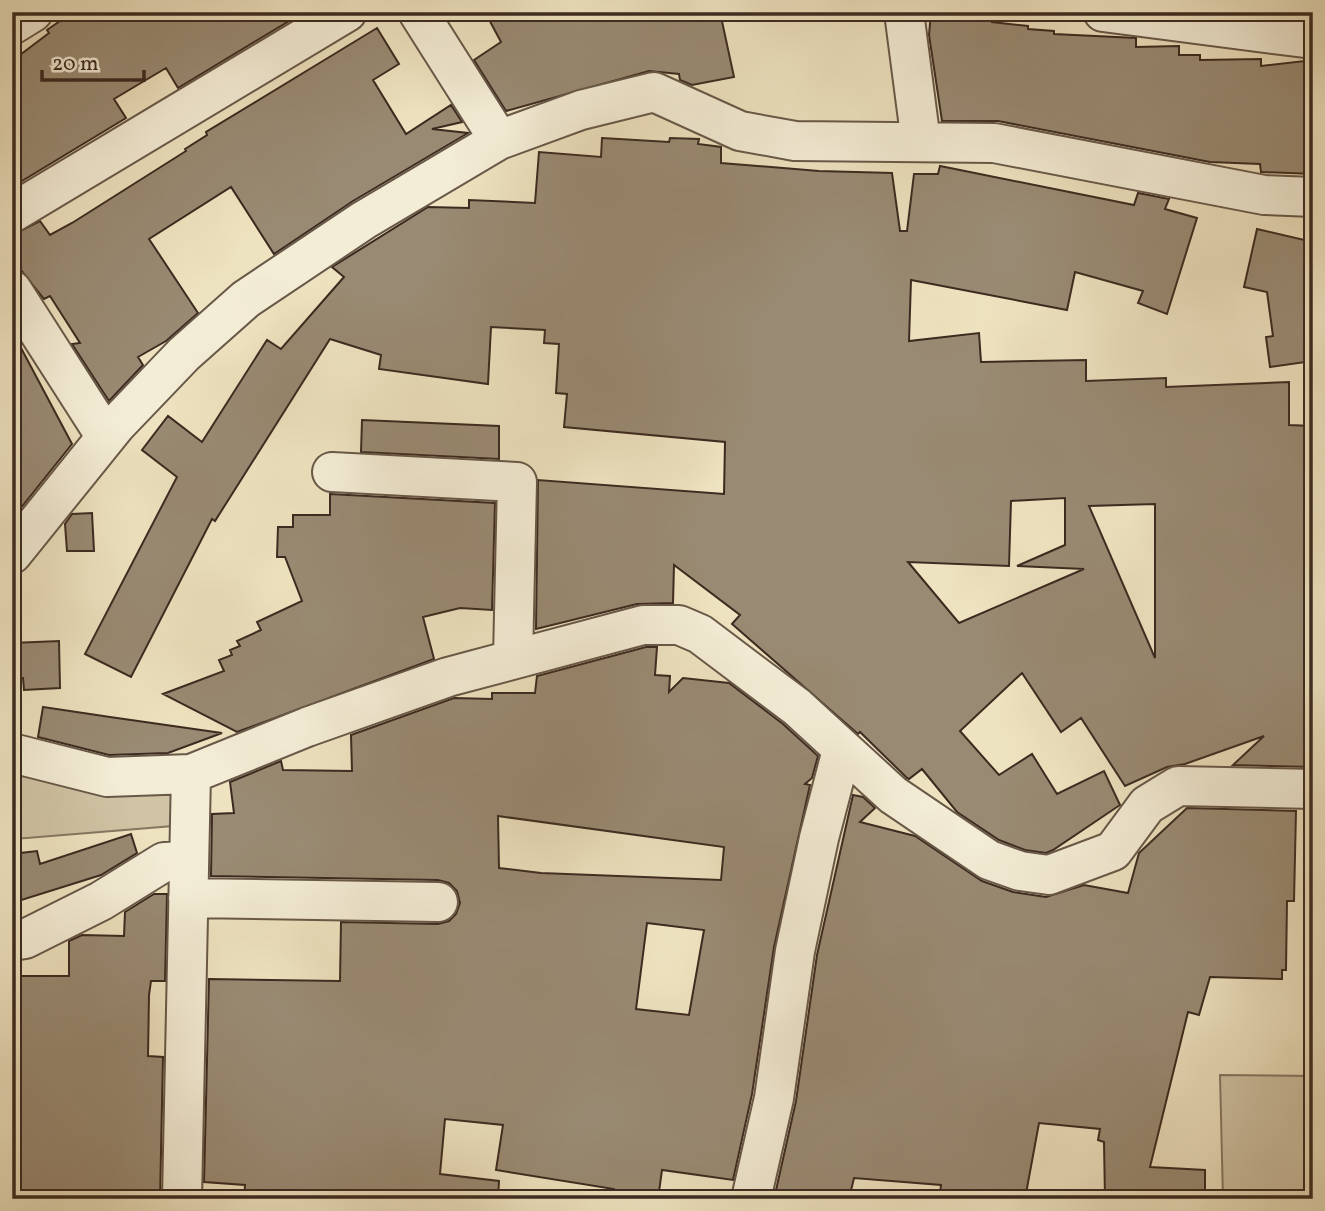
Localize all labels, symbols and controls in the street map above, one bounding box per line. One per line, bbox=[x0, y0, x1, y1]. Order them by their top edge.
scale bar bbox=[42, 38, 144, 82]
text: 20 m bbox=[52, 50, 98, 79]

